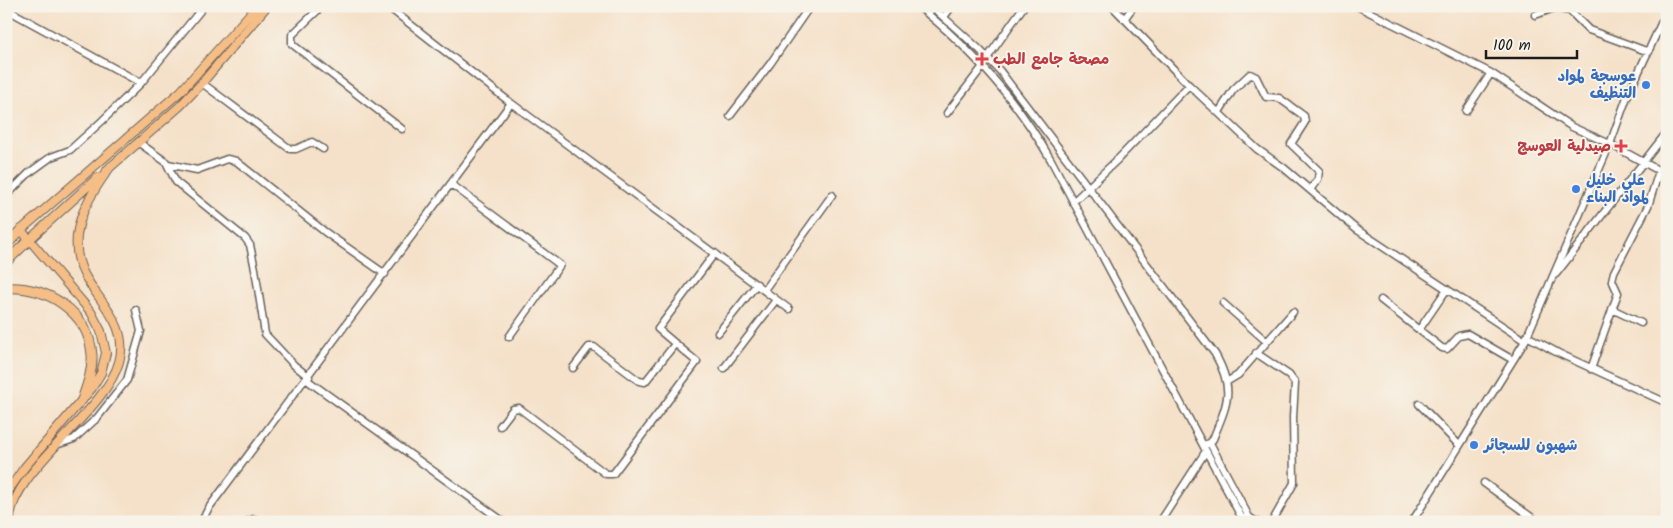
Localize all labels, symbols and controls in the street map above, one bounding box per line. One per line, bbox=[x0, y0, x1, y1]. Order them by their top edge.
scale bar bbox=[1486, 28, 1577, 60]
text: 100 m bbox=[1493, 34, 1531, 58]
place label: مصحة جامع الطب bbox=[993, 48, 1109, 72]
marker: مصحة جامع الطب bbox=[975, 52, 989, 66]
place label: عوسجة لمواد التنظيف bbox=[1558, 65, 1636, 106]
marker: عوسجة لمواد التنظيف bbox=[1640, 79, 1652, 91]
place label: صيدلية العوسج bbox=[1517, 135, 1611, 159]
marker: صيدلية العوسج bbox=[1615, 140, 1627, 152]
place label: علي خليل لمواد البناء bbox=[1586, 169, 1649, 210]
marker: علي خليل لمواد البناء bbox=[1570, 183, 1582, 195]
place label: شهبون للسجائر bbox=[1482, 434, 1577, 458]
marker: شهبون للسجائر bbox=[1468, 439, 1480, 451]

